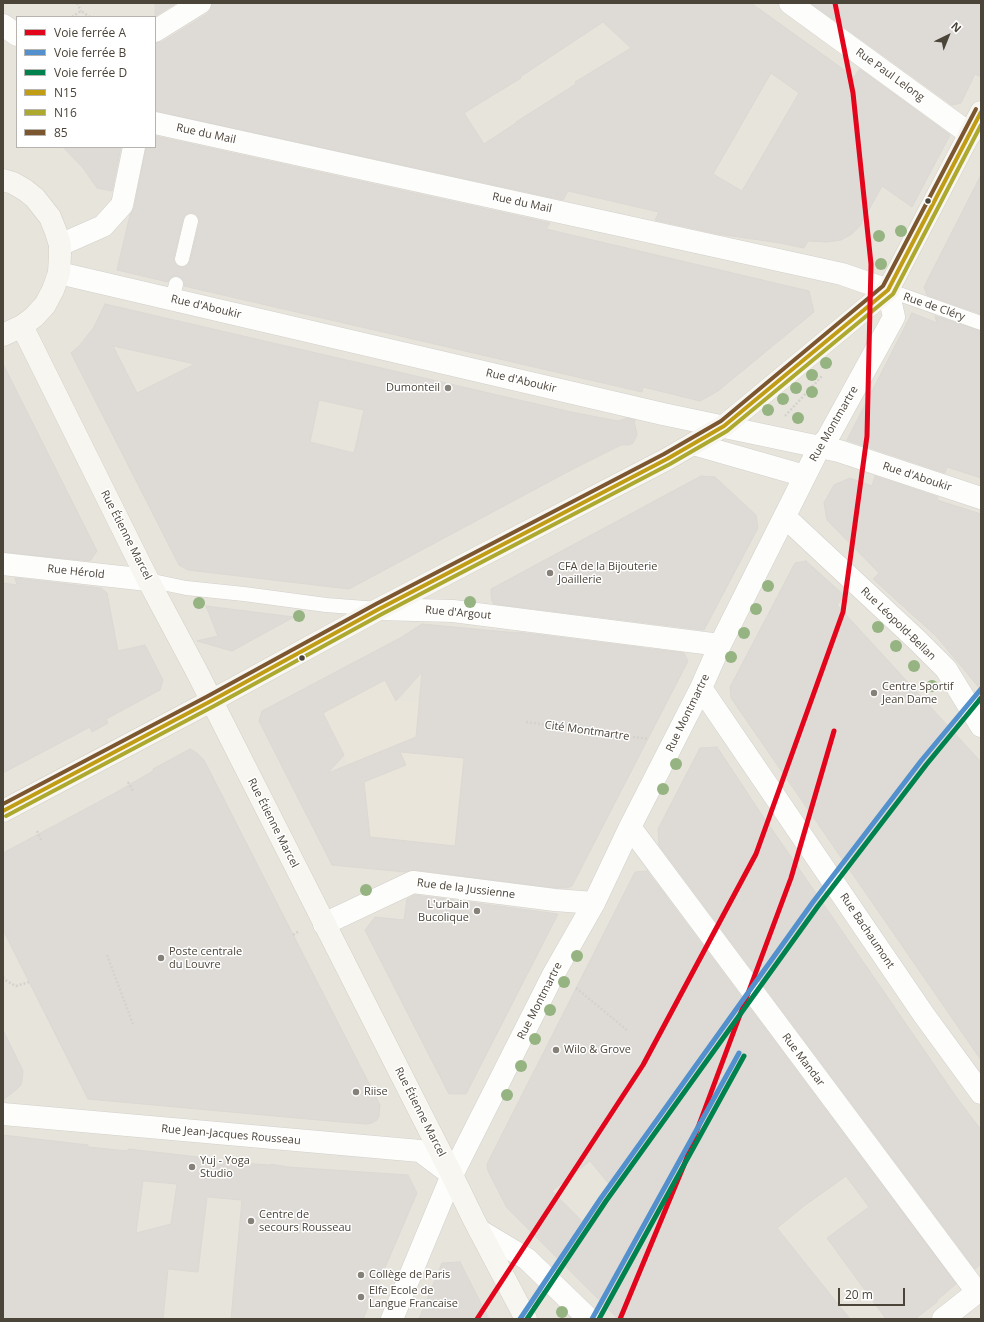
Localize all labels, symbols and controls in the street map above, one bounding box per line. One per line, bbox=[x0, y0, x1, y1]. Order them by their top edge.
legend bbox=[16, 16, 156, 148]
north arrow bbox=[928, 16, 968, 56]
text: N bbox=[948, 18, 965, 35]
text: Voie ferrée A bbox=[54, 24, 126, 41]
text: Voie ferrée B bbox=[54, 44, 126, 61]
street label: Rue Paul Lelong bbox=[853, 46, 927, 104]
text: Voie ferrée D bbox=[54, 64, 127, 81]
text: N15 bbox=[54, 84, 77, 101]
text: N16 bbox=[54, 104, 77, 121]
street label: Rue du Mail bbox=[175, 121, 237, 147]
text: 85 bbox=[54, 124, 68, 141]
street label: Rue du Mail bbox=[491, 190, 553, 216]
unlabelled marker bbox=[923, 196, 933, 206]
street label: Rue de Cléry bbox=[901, 290, 967, 324]
street label: Rue d'Aboukir bbox=[170, 292, 242, 322]
street label: Rue d'Aboukir bbox=[485, 366, 557, 396]
place label: Dumonteil bbox=[386, 381, 440, 395]
marker: Dumonteil bbox=[443, 383, 453, 393]
street label: Rue Montmartre bbox=[807, 384, 861, 464]
street label: Rue d'Aboukir bbox=[881, 460, 953, 494]
street label: Rue Étienne Marcel bbox=[98, 488, 154, 582]
place label: CFA de la Bijouterie Joaillerie bbox=[558, 560, 657, 586]
street label: Rue Hérold bbox=[47, 562, 105, 582]
marker: CFA de la Bijouterie Joaillerie bbox=[545, 568, 555, 578]
street label: Rue Léopold-Bellan bbox=[858, 585, 938, 663]
street label: Rue d'Argout bbox=[424, 604, 492, 622]
unlabelled marker bbox=[297, 653, 307, 663]
street label: Rue Montmartre bbox=[663, 672, 713, 754]
place label: Centre Sportif Jean Dame bbox=[882, 680, 954, 706]
marker: Centre Sportif Jean Dame bbox=[869, 688, 879, 698]
street label: Cité Montmartre bbox=[544, 719, 630, 743]
street label: Rue Étienne Marcel bbox=[245, 776, 301, 870]
street label: Rue de la Jussienne bbox=[416, 876, 516, 902]
street label: Rue Bachaumont bbox=[837, 891, 897, 971]
place label: L'urbain Bucolique bbox=[418, 898, 469, 924]
marker: L'urbain Bucolique bbox=[472, 906, 482, 916]
place label: Poste centrale du Louvre bbox=[169, 945, 242, 971]
marker: Poste centrale du Louvre bbox=[156, 953, 166, 963]
street label: Rue Montmartre bbox=[515, 960, 565, 1042]
street label: Rue Mandar bbox=[779, 1031, 827, 1089]
place label: Wilo & Grove bbox=[564, 1043, 631, 1057]
marker: Wilo & Grove bbox=[551, 1045, 561, 1055]
street label: Rue Étienne Marcel bbox=[392, 1065, 448, 1159]
place label: Riise bbox=[364, 1085, 388, 1099]
marker: Riise bbox=[351, 1087, 361, 1097]
street label: Rue Jean-Jacques Rousseau bbox=[161, 1122, 301, 1148]
place label: Yuj - Yoga Studio bbox=[200, 1154, 250, 1180]
marker: Yuj - Yoga Studio bbox=[187, 1162, 197, 1172]
place label: Centre de secours Rousseau bbox=[259, 1208, 351, 1234]
marker: Centre de secours Rousseau bbox=[246, 1216, 256, 1226]
place label: Collège de Paris bbox=[369, 1268, 450, 1282]
marker: Collège de Paris bbox=[356, 1270, 366, 1280]
scale bar bbox=[840, 1280, 907, 1306]
place label: Elfe Ecole de Langue Francaise bbox=[369, 1284, 458, 1310]
text: 20 m bbox=[845, 1286, 873, 1303]
marker: Elfe Ecole de Langue Francaise bbox=[356, 1292, 366, 1302]

